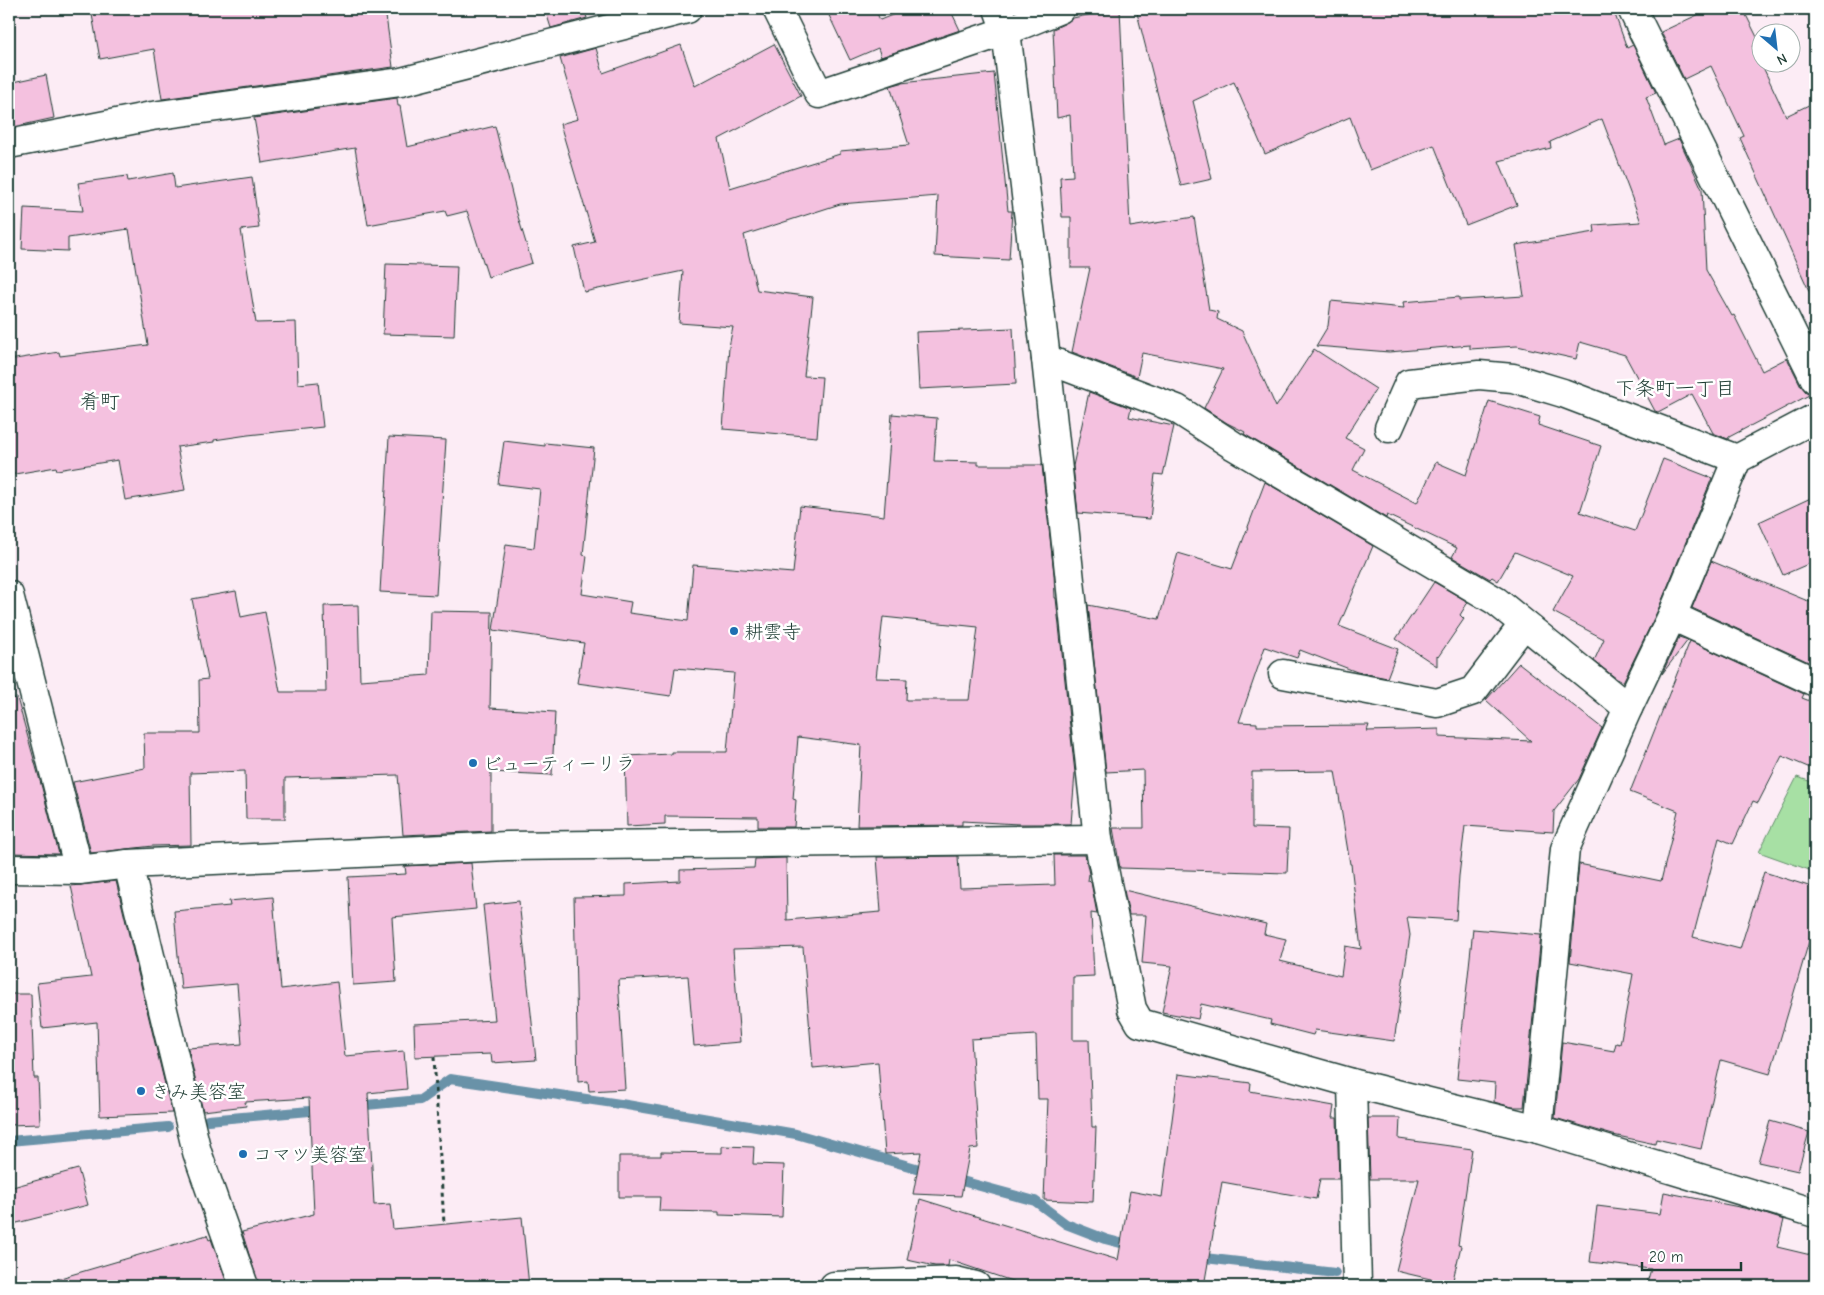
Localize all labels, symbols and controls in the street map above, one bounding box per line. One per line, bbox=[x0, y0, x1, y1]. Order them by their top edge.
north arrow bbox=[1752, 22, 1802, 72]
text: N bbox=[1774, 49, 1790, 69]
district label: 下条町一丁目 bbox=[1615, 377, 1735, 400]
district label: 肴町 bbox=[80, 390, 120, 413]
place label: 耕雲寺 bbox=[744, 621, 801, 643]
marker: 耕雲寺 bbox=[728, 625, 740, 637]
place label: ビューティーリラ bbox=[483, 753, 635, 775]
marker: ビューティーリラ bbox=[467, 757, 479, 769]
place label: きみ美容室 bbox=[151, 1081, 246, 1103]
marker: きみ美容室 bbox=[135, 1085, 147, 1097]
place label: コマツ美容室 bbox=[253, 1144, 367, 1166]
marker: コマツ美容室 bbox=[237, 1148, 249, 1160]
scale bar bbox=[1642, 1240, 1740, 1272]
text: 20 m bbox=[1649, 1248, 1683, 1266]

